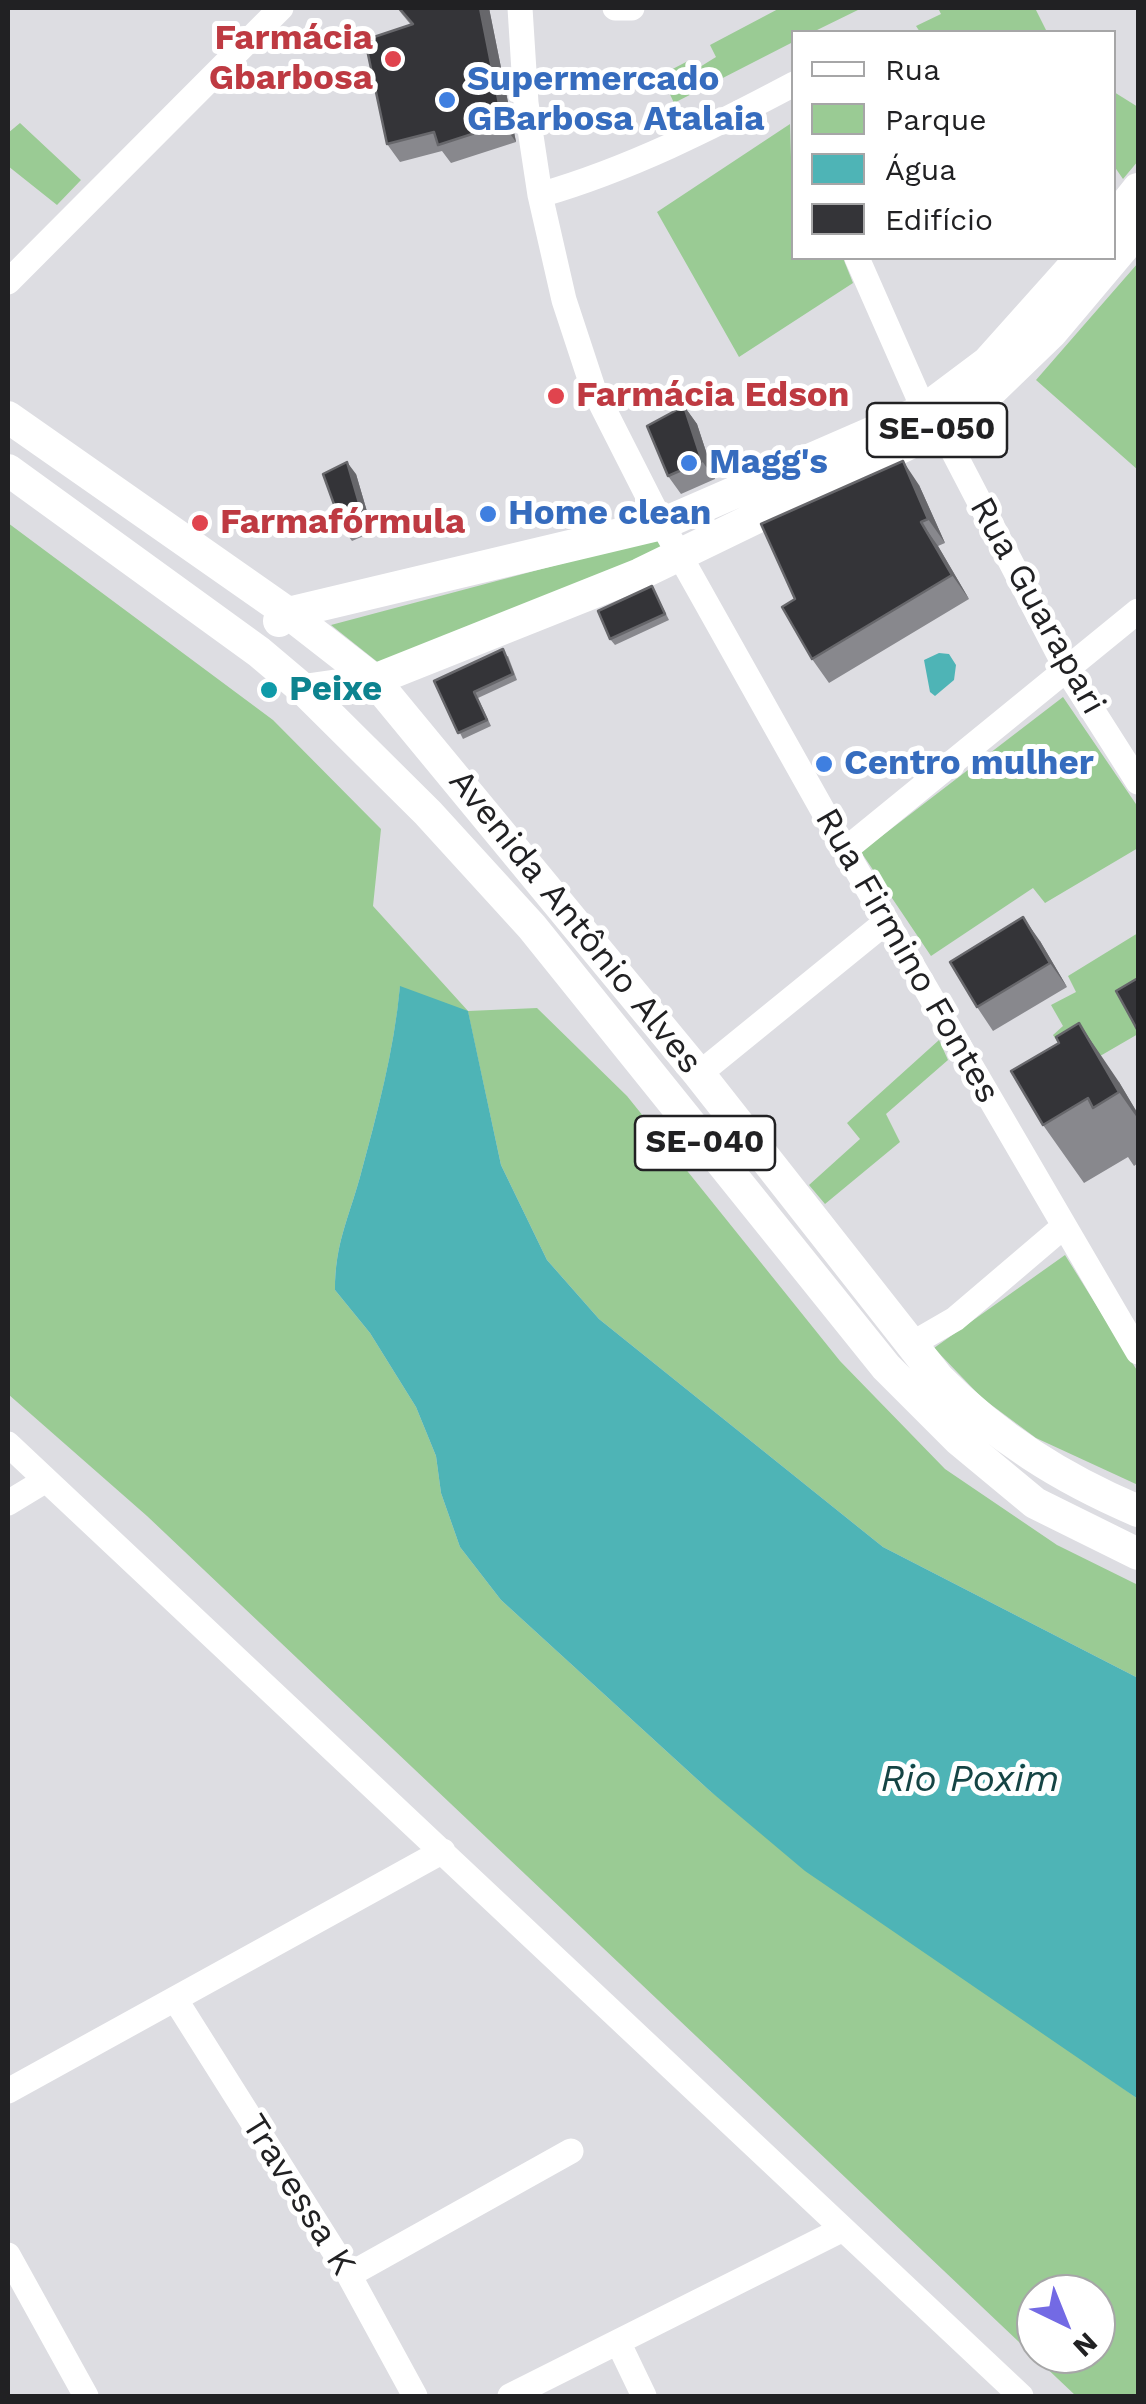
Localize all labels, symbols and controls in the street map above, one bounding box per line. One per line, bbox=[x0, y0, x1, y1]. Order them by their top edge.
place label: Farmácia Gbarbosa bbox=[209, 18, 373, 100]
legend bbox=[791, 30, 1116, 260]
marker: Farmácia Gbarbosa bbox=[382, 48, 404, 70]
text: Rua bbox=[885, 52, 940, 87]
place label: Supermercado GBarbosa Atalaia bbox=[467, 59, 764, 141]
marker: Supermercado GBarbosa Atalaia bbox=[436, 89, 458, 111]
text: Parque bbox=[885, 102, 987, 137]
text: Água bbox=[885, 152, 956, 187]
text: Edifício bbox=[885, 202, 993, 237]
place label: Farmácia Edson bbox=[576, 375, 849, 417]
marker: Farmácia Edson bbox=[545, 385, 567, 407]
road number: SE-050 bbox=[867, 403, 1007, 457]
place label: Magg's bbox=[709, 442, 828, 484]
marker: Magg's bbox=[678, 452, 700, 474]
street label: Rua Guarapari bbox=[960, 490, 1114, 722]
place label: Home clean bbox=[508, 493, 712, 535]
place label: Farmafórmula bbox=[220, 502, 465, 544]
marker: Home clean bbox=[477, 503, 499, 525]
marker: Farmafórmula bbox=[189, 512, 211, 534]
place label: Peixe bbox=[289, 669, 382, 711]
marker: Peixe bbox=[258, 679, 280, 701]
place label: Centro mulher bbox=[844, 743, 1094, 785]
marker: Centro mulher bbox=[813, 753, 835, 775]
street label: Avenida Antônio Alves bbox=[439, 761, 711, 1083]
street label: Rua Firmino Fontes bbox=[805, 801, 1009, 1111]
road number: SE-040 bbox=[635, 1116, 775, 1170]
water label: Rio Poxim bbox=[880, 1757, 1060, 1803]
street label: Travessa K bbox=[232, 2107, 364, 2283]
north arrow bbox=[1016, 2274, 1116, 2374]
text: N bbox=[1067, 2326, 1104, 2364]

